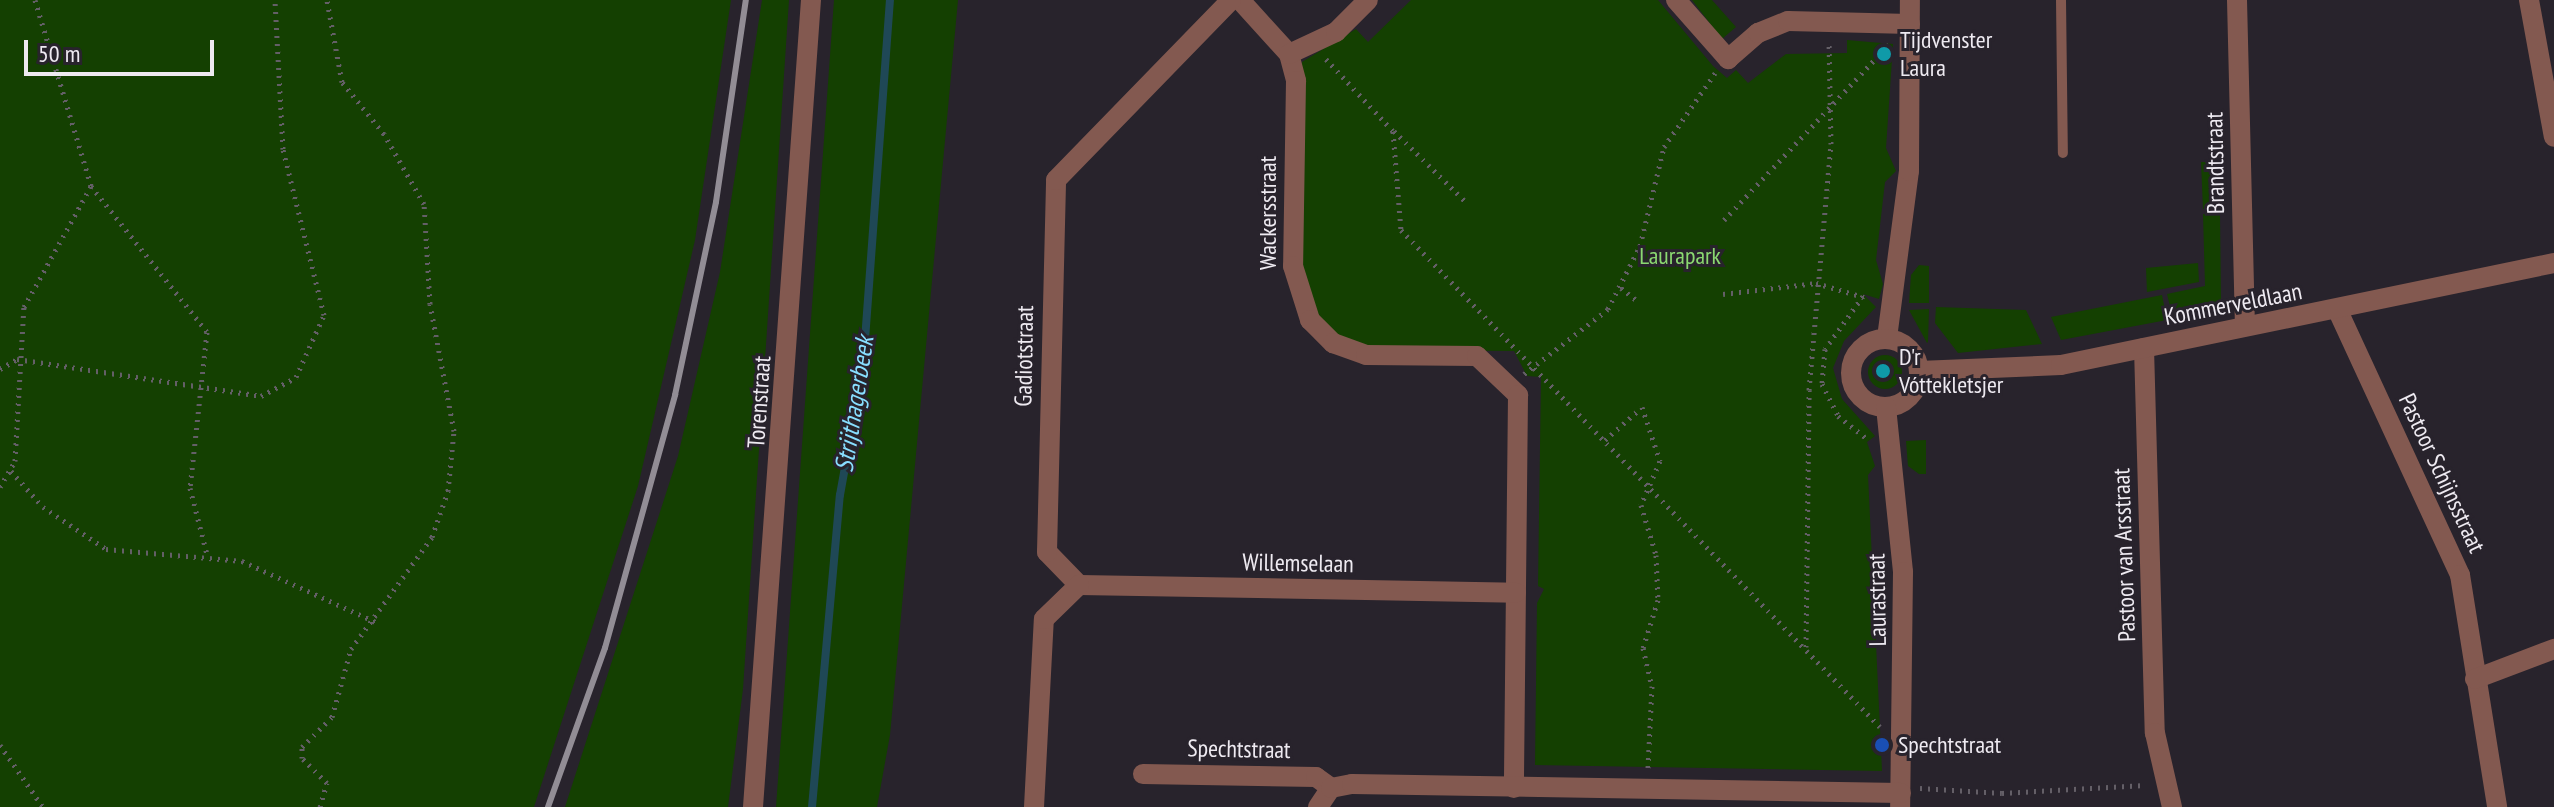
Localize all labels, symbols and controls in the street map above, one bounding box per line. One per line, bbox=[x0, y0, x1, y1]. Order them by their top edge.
scale bar bbox=[28, 24, 218, 74]
place label: Tijdvenster Laura bbox=[1900, 26, 1992, 82]
text: 50 m bbox=[38, 38, 80, 69]
marker: Tijdvenster Laura bbox=[1875, 45, 1893, 63]
street label: Brandtstraat bbox=[2200, 112, 2230, 214]
street label: Wackersstraat bbox=[1254, 156, 1282, 270]
park label: Laurapark bbox=[1639, 242, 1721, 270]
street label: Kommerveldlaan bbox=[2162, 277, 2304, 331]
street label: Gadiotstraat bbox=[1009, 305, 1039, 407]
water label: Strijthagerbeek bbox=[828, 334, 880, 474]
place label: D'r Vóttekletsjer bbox=[1899, 343, 2003, 399]
street label: Torenstraat bbox=[741, 355, 777, 449]
marker: D'r Vóttekletsjer bbox=[1874, 362, 1892, 380]
street label: Pastoor Schijnsstraat bbox=[2393, 389, 2491, 557]
street label: Pastoor van Arsstraat bbox=[2107, 467, 2141, 643]
street label: Willemselaan bbox=[1242, 548, 1354, 578]
street label: Laurastraat bbox=[1862, 553, 1892, 647]
place label: Spechtstraat bbox=[1898, 731, 2001, 759]
street label: Spechtstraat bbox=[1187, 734, 1291, 764]
marker: Spechtstraat bbox=[1873, 736, 1891, 754]

